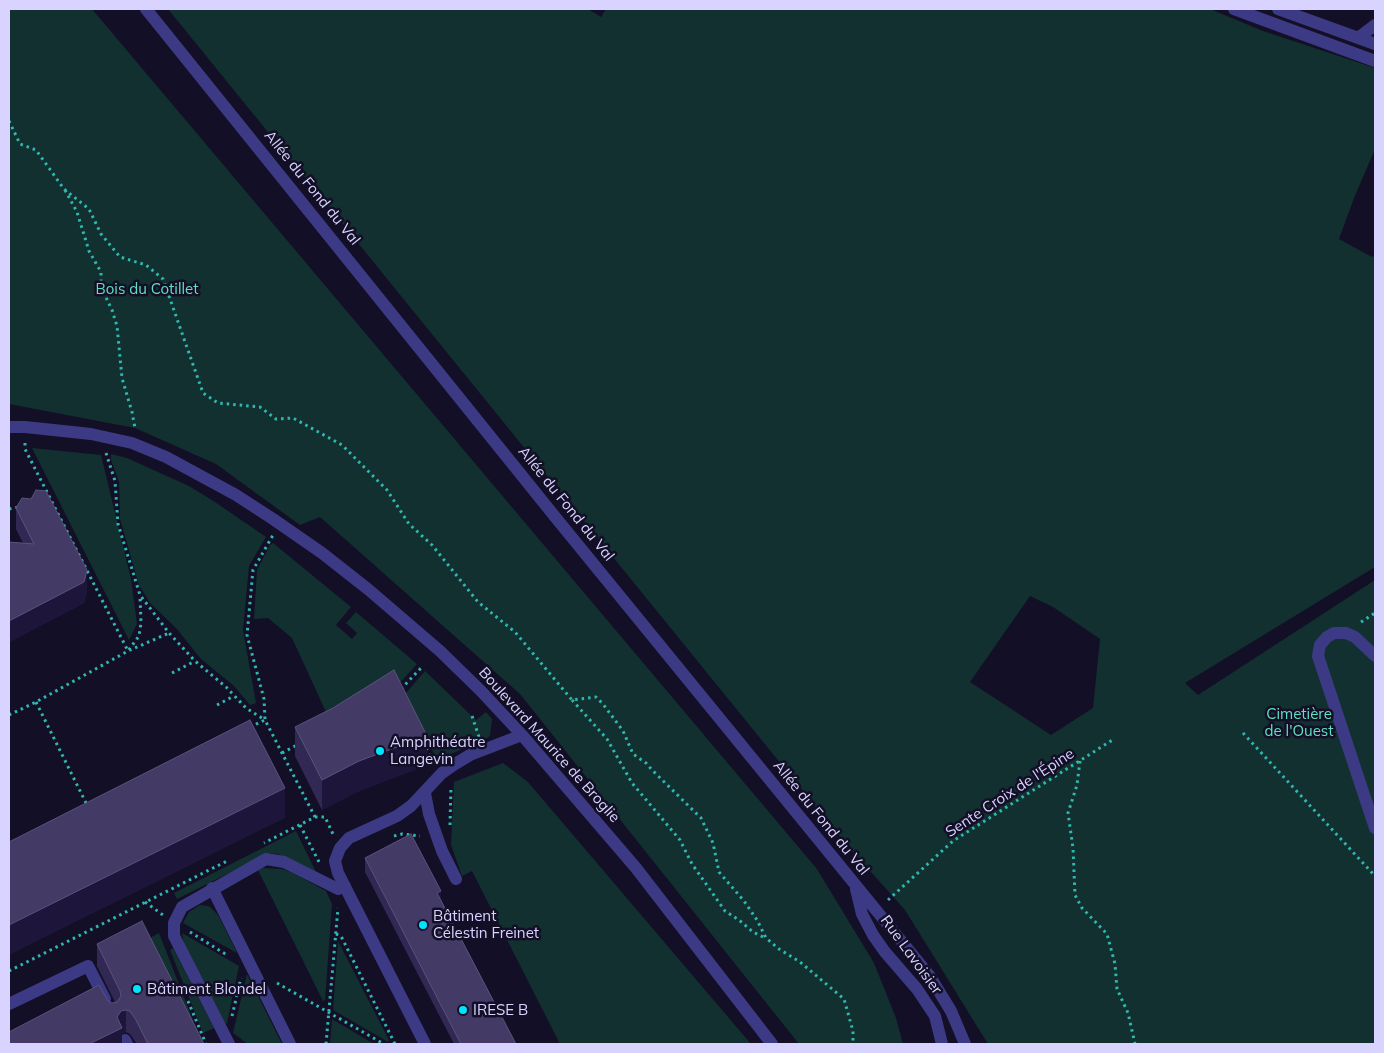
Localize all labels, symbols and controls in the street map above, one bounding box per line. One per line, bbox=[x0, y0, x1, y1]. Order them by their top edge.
street label: Allée du Fond du Val bbox=[260, 127, 364, 249]
park label: Bois du Cotillet bbox=[96, 280, 198, 298]
street label: Allée du Fond du Val bbox=[514, 443, 618, 565]
street label: Boulevard Maurice de Broglie bbox=[475, 664, 623, 826]
park label: Cimetière de l'Ouest bbox=[1265, 705, 1333, 740]
place label: Amphithéatre Langevin bbox=[390, 733, 486, 768]
marker: Amphithéatre Langevin bbox=[374, 745, 386, 757]
street label: Sente Croix de l'Épine bbox=[942, 745, 1078, 841]
street label: Allée du Fond du Val bbox=[769, 757, 873, 879]
place label: Bâtiment Célestin Freinet bbox=[433, 907, 539, 942]
street label: Rue Lavoisier bbox=[876, 912, 946, 998]
marker: Bâtiment Célestin Freinet bbox=[417, 919, 429, 931]
place label: Bâtiment Blondel bbox=[147, 980, 266, 998]
marker: Bâtiment Blondel bbox=[131, 983, 143, 995]
place label: IRESE B bbox=[473, 1001, 528, 1019]
marker: IRESE B bbox=[457, 1004, 469, 1016]

